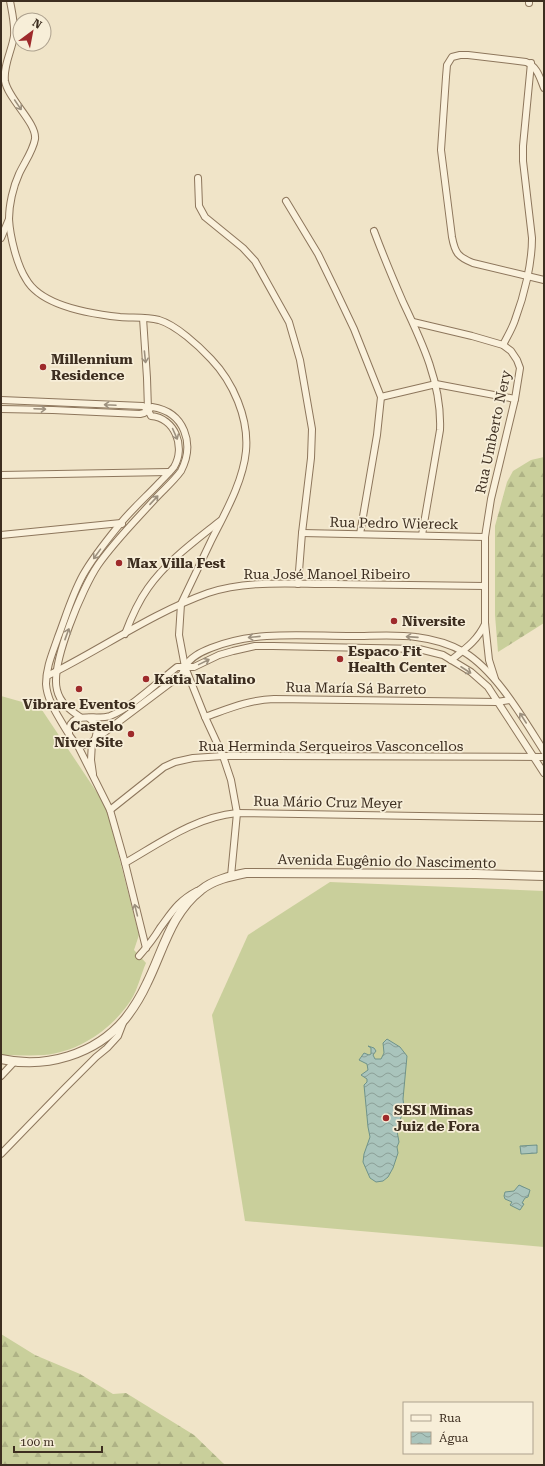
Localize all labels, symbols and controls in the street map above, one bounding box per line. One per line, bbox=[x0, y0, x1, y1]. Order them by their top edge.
north arrow bbox=[12, 12, 52, 52]
text: N bbox=[30, 16, 45, 32]
one-way arrow bbox=[14, 99, 22, 111]
one-way arrow bbox=[141, 350, 149, 363]
place label: Millennium Residence bbox=[51, 351, 133, 383]
marker: Millennium Residence bbox=[38, 362, 48, 372]
street label: Rua Umberto Nery bbox=[472, 368, 514, 495]
one-way arrow bbox=[104, 401, 117, 409]
one-way arrow bbox=[33, 406, 46, 413]
one-way arrow bbox=[172, 428, 179, 440]
one-way arrow bbox=[150, 495, 159, 505]
street label: Rua Pedro Wiereck bbox=[329, 514, 459, 532]
one-way arrow bbox=[93, 548, 101, 559]
place label: Max Villa Fest bbox=[127, 555, 226, 571]
marker: Max Villa Fest bbox=[114, 558, 124, 568]
street label: Rua José Manoel Ribeiro bbox=[244, 566, 410, 582]
place label: Niversite bbox=[402, 613, 466, 629]
marker: Niversite bbox=[389, 616, 399, 626]
one-way arrow bbox=[64, 629, 72, 641]
one-way arrow bbox=[406, 633, 419, 640]
one-way arrow bbox=[248, 634, 261, 641]
place label: Espaco Fit Health Center bbox=[348, 643, 447, 675]
marker: Espaco Fit Health Center bbox=[335, 654, 345, 664]
one-way arrow bbox=[198, 658, 210, 665]
one-way arrow bbox=[461, 666, 472, 674]
place label: Katia Natalino bbox=[154, 671, 256, 687]
marker: Katia Natalino bbox=[141, 674, 151, 684]
street label: Rua María Sá Barreto bbox=[285, 679, 427, 697]
marker: Vibrare Eventos bbox=[74, 684, 84, 694]
place label: Vibrare Eventos bbox=[23, 696, 135, 712]
one-way arrow bbox=[518, 712, 526, 724]
place label: Castelo Niver Site bbox=[54, 718, 123, 750]
marker: Castelo Niver Site bbox=[126, 729, 136, 739]
street label: Rua Herminda Serqueiros Vasconcellos bbox=[199, 738, 464, 754]
street label: Rua Mário Cruz Meyer bbox=[253, 793, 403, 811]
street label: Avenida Eugênio do Nascimento bbox=[277, 851, 497, 871]
one-way arrow bbox=[132, 904, 139, 917]
place label: SESI Minas Juiz de Fora bbox=[394, 1102, 480, 1134]
marker: SESI Minas Juiz de Fora bbox=[381, 1113, 391, 1123]
legend bbox=[403, 1402, 533, 1454]
text: Rua bbox=[439, 1411, 462, 1425]
scale bar bbox=[14, 1428, 102, 1454]
text: Água bbox=[439, 1431, 469, 1445]
text: 100 m bbox=[20, 1435, 54, 1449]

